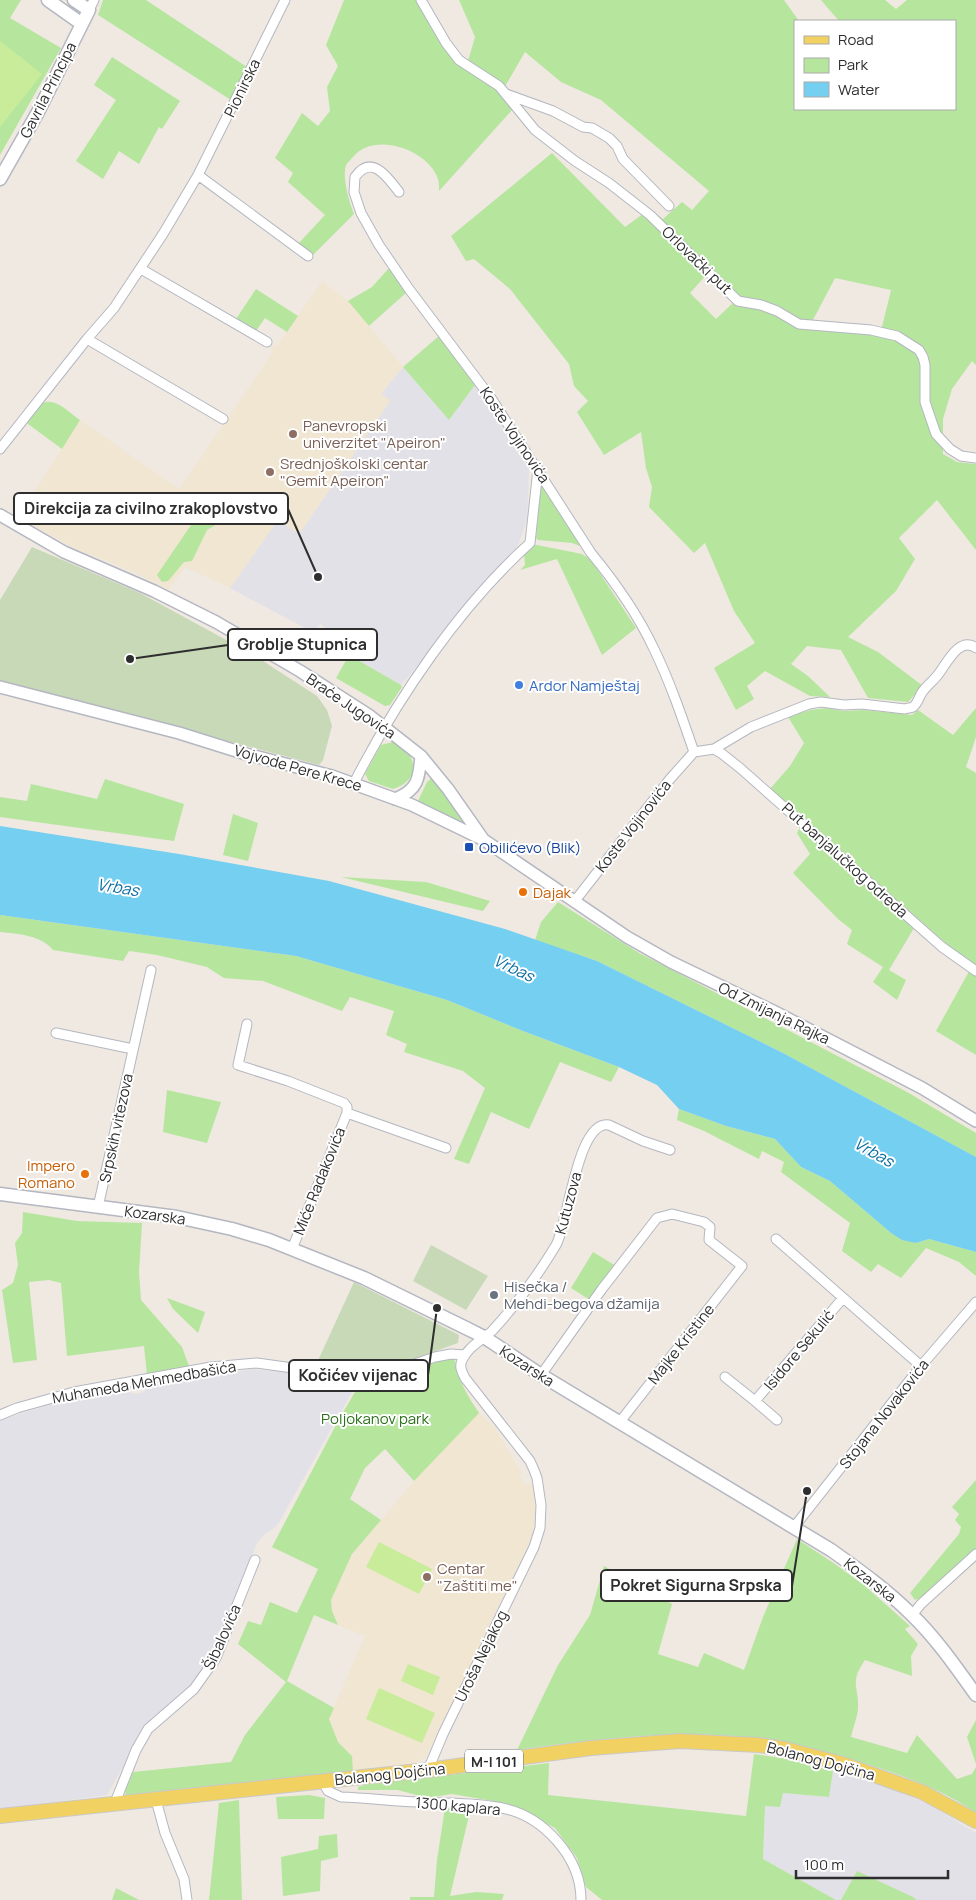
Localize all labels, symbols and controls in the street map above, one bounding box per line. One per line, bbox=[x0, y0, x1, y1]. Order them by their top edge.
legend bbox=[794, 20, 956, 110]
text: Road bbox=[838, 29, 874, 50]
street label: Gavrila Principa bbox=[15, 38, 81, 142]
text: Park bbox=[838, 54, 868, 75]
street label: Pionirska bbox=[219, 55, 265, 121]
text: Water bbox=[838, 79, 880, 100]
street label: Orlovački put bbox=[657, 221, 737, 299]
street label: Koste Vojinovića bbox=[475, 383, 555, 487]
place label: Panevropski univerzitet "Apeiron" bbox=[303, 415, 446, 453]
marker: Panevropski univerzitet "Apeiron" bbox=[287, 428, 299, 440]
place label: Srednjoškolski centar "Gemit Apeiron" bbox=[280, 453, 429, 491]
marker: Srednjoškolski centar "Gemit Apeiron" bbox=[264, 466, 276, 478]
callout: Direkcija za civilno zrakoplovstvo bbox=[14, 493, 288, 524]
text: Direkcija za civilno zrakoplovstvo bbox=[24, 497, 278, 519]
callout: Groblje Stupnica bbox=[228, 629, 377, 660]
text: Groblje Stupnica bbox=[237, 633, 367, 655]
street label: Braće Jugovića bbox=[302, 668, 400, 744]
place label: Ardor Namještaj bbox=[529, 675, 640, 696]
marker: Ardor Namještaj bbox=[513, 679, 525, 691]
street label: Vojvode Pere Krece bbox=[232, 740, 365, 796]
street label: Koste Vojinovića bbox=[590, 775, 676, 877]
street label: Put banjalučkog odreda bbox=[777, 798, 913, 922]
place label: Obilićevo (Blik) bbox=[479, 837, 581, 858]
marker: Obilićevo (Blik) bbox=[463, 841, 475, 853]
water label: Vrbas bbox=[95, 873, 142, 901]
place label: Dajak bbox=[533, 882, 571, 903]
marker: Dajak bbox=[517, 886, 529, 898]
water label: Vrbas bbox=[490, 949, 539, 988]
street label: Od Zmijanja Rajka bbox=[715, 977, 833, 1049]
street label: Srpskih vitezova bbox=[94, 1071, 138, 1185]
street label: Miće Radakovića bbox=[288, 1124, 350, 1238]
water label: Vrbas bbox=[850, 1132, 899, 1173]
place label: Impero Romano bbox=[18, 1155, 75, 1193]
marker: Impero Romano bbox=[79, 1168, 91, 1180]
street label: Kutuzova bbox=[550, 1170, 586, 1236]
street label: Kozarska bbox=[123, 1200, 187, 1230]
place label: Hisečka / Mehdi-begova džamija bbox=[504, 1276, 660, 1314]
marker: Hisečka / Mehdi-begova džamija bbox=[488, 1289, 500, 1301]
street label: Majke Kristine bbox=[643, 1299, 719, 1389]
street label: Isidore Sekulić bbox=[759, 1305, 839, 1395]
street label: Kozarska bbox=[496, 1340, 558, 1392]
street label: Muhameda Mehmedbašića bbox=[50, 1355, 238, 1409]
street label: Stojana Novakovića bbox=[834, 1355, 934, 1473]
callout: Kočićev vijenac bbox=[289, 1360, 428, 1391]
text: Kočićev vijenac bbox=[298, 1364, 418, 1386]
park label: Poljokanov park bbox=[321, 1408, 430, 1429]
street label: Kozarska bbox=[839, 1553, 901, 1607]
place label: Centar "Zaštiti me" bbox=[437, 1558, 518, 1596]
callout: Pokret Sigurna Srpska bbox=[601, 1570, 792, 1601]
marker: Centar "Zaštiti me" bbox=[421, 1571, 433, 1583]
text: Pokret Sigurna Srpska bbox=[610, 1574, 782, 1596]
street label: Šibalovića bbox=[198, 1601, 246, 1673]
street label: Uroša Nejakog bbox=[450, 1606, 512, 1706]
street label: Bolanog Dojčina bbox=[765, 1736, 877, 1786]
road number: M-I 101 bbox=[465, 1750, 523, 1772]
street label: Bolanog Dojčina bbox=[334, 1758, 446, 1790]
street label: 1300 kaplara bbox=[415, 1792, 501, 1820]
scale bar bbox=[796, 1848, 948, 1880]
text: 100 m bbox=[804, 1854, 844, 1875]

